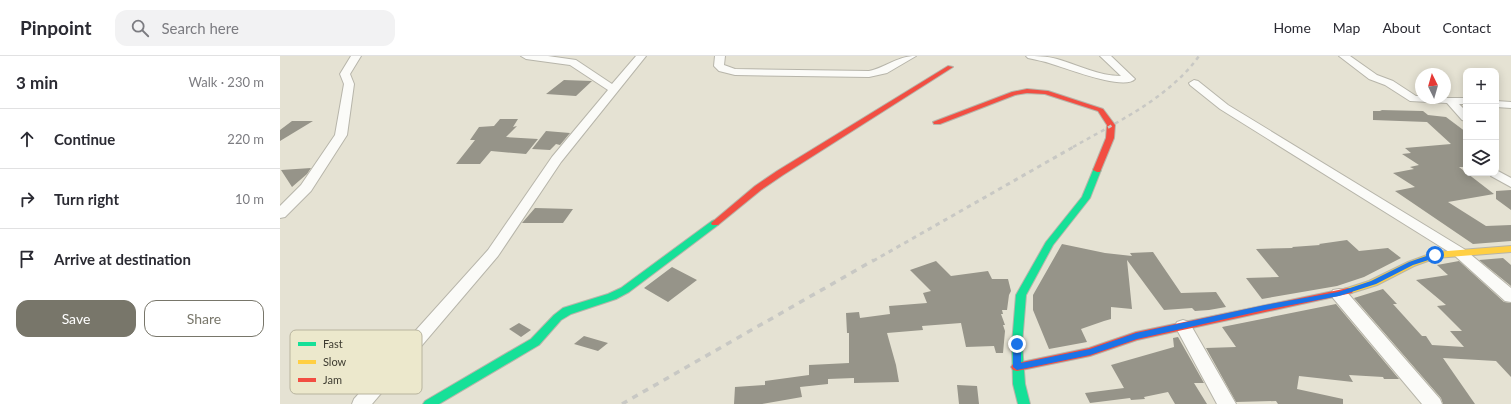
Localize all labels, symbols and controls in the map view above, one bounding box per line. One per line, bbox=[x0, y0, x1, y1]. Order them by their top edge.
search box bbox=[115, 10, 395, 46]
text: Pinpoint bbox=[20, 16, 91, 39]
icon: search bbox=[129, 17, 151, 39]
text: Search here bbox=[161, 19, 239, 37]
text: Home bbox=[1273, 19, 1311, 36]
text: Map bbox=[1333, 19, 1360, 36]
text: About bbox=[1382, 19, 1420, 36]
text: Contact bbox=[1442, 19, 1491, 36]
north arrow bbox=[1415, 68, 1451, 104]
map controls bbox=[1463, 68, 1499, 176]
button: + bbox=[1463, 68, 1499, 104]
text: 3 min bbox=[16, 72, 58, 93]
text: Walk · 230 m bbox=[188, 74, 264, 90]
button: − bbox=[1463, 104, 1499, 140]
icon: ahead bbox=[16, 128, 38, 150]
text: Continue bbox=[54, 130, 115, 148]
text: 220 m bbox=[227, 131, 264, 147]
button: layers bbox=[1463, 140, 1499, 176]
icon: right bbox=[16, 188, 38, 210]
text: Turn right bbox=[54, 190, 119, 208]
text: 10 m bbox=[235, 191, 264, 207]
route start bbox=[1426, 246, 1444, 264]
icon: arrive bbox=[16, 248, 38, 270]
text: Arrive at destination bbox=[54, 250, 191, 268]
button: Save bbox=[16, 300, 136, 337]
button: Share bbox=[144, 300, 264, 337]
legend bbox=[290, 330, 422, 394]
route end bbox=[1008, 335, 1026, 353]
text: Fast bbox=[323, 337, 343, 350]
text: Slow bbox=[323, 355, 347, 368]
text: Jam bbox=[323, 373, 342, 386]

